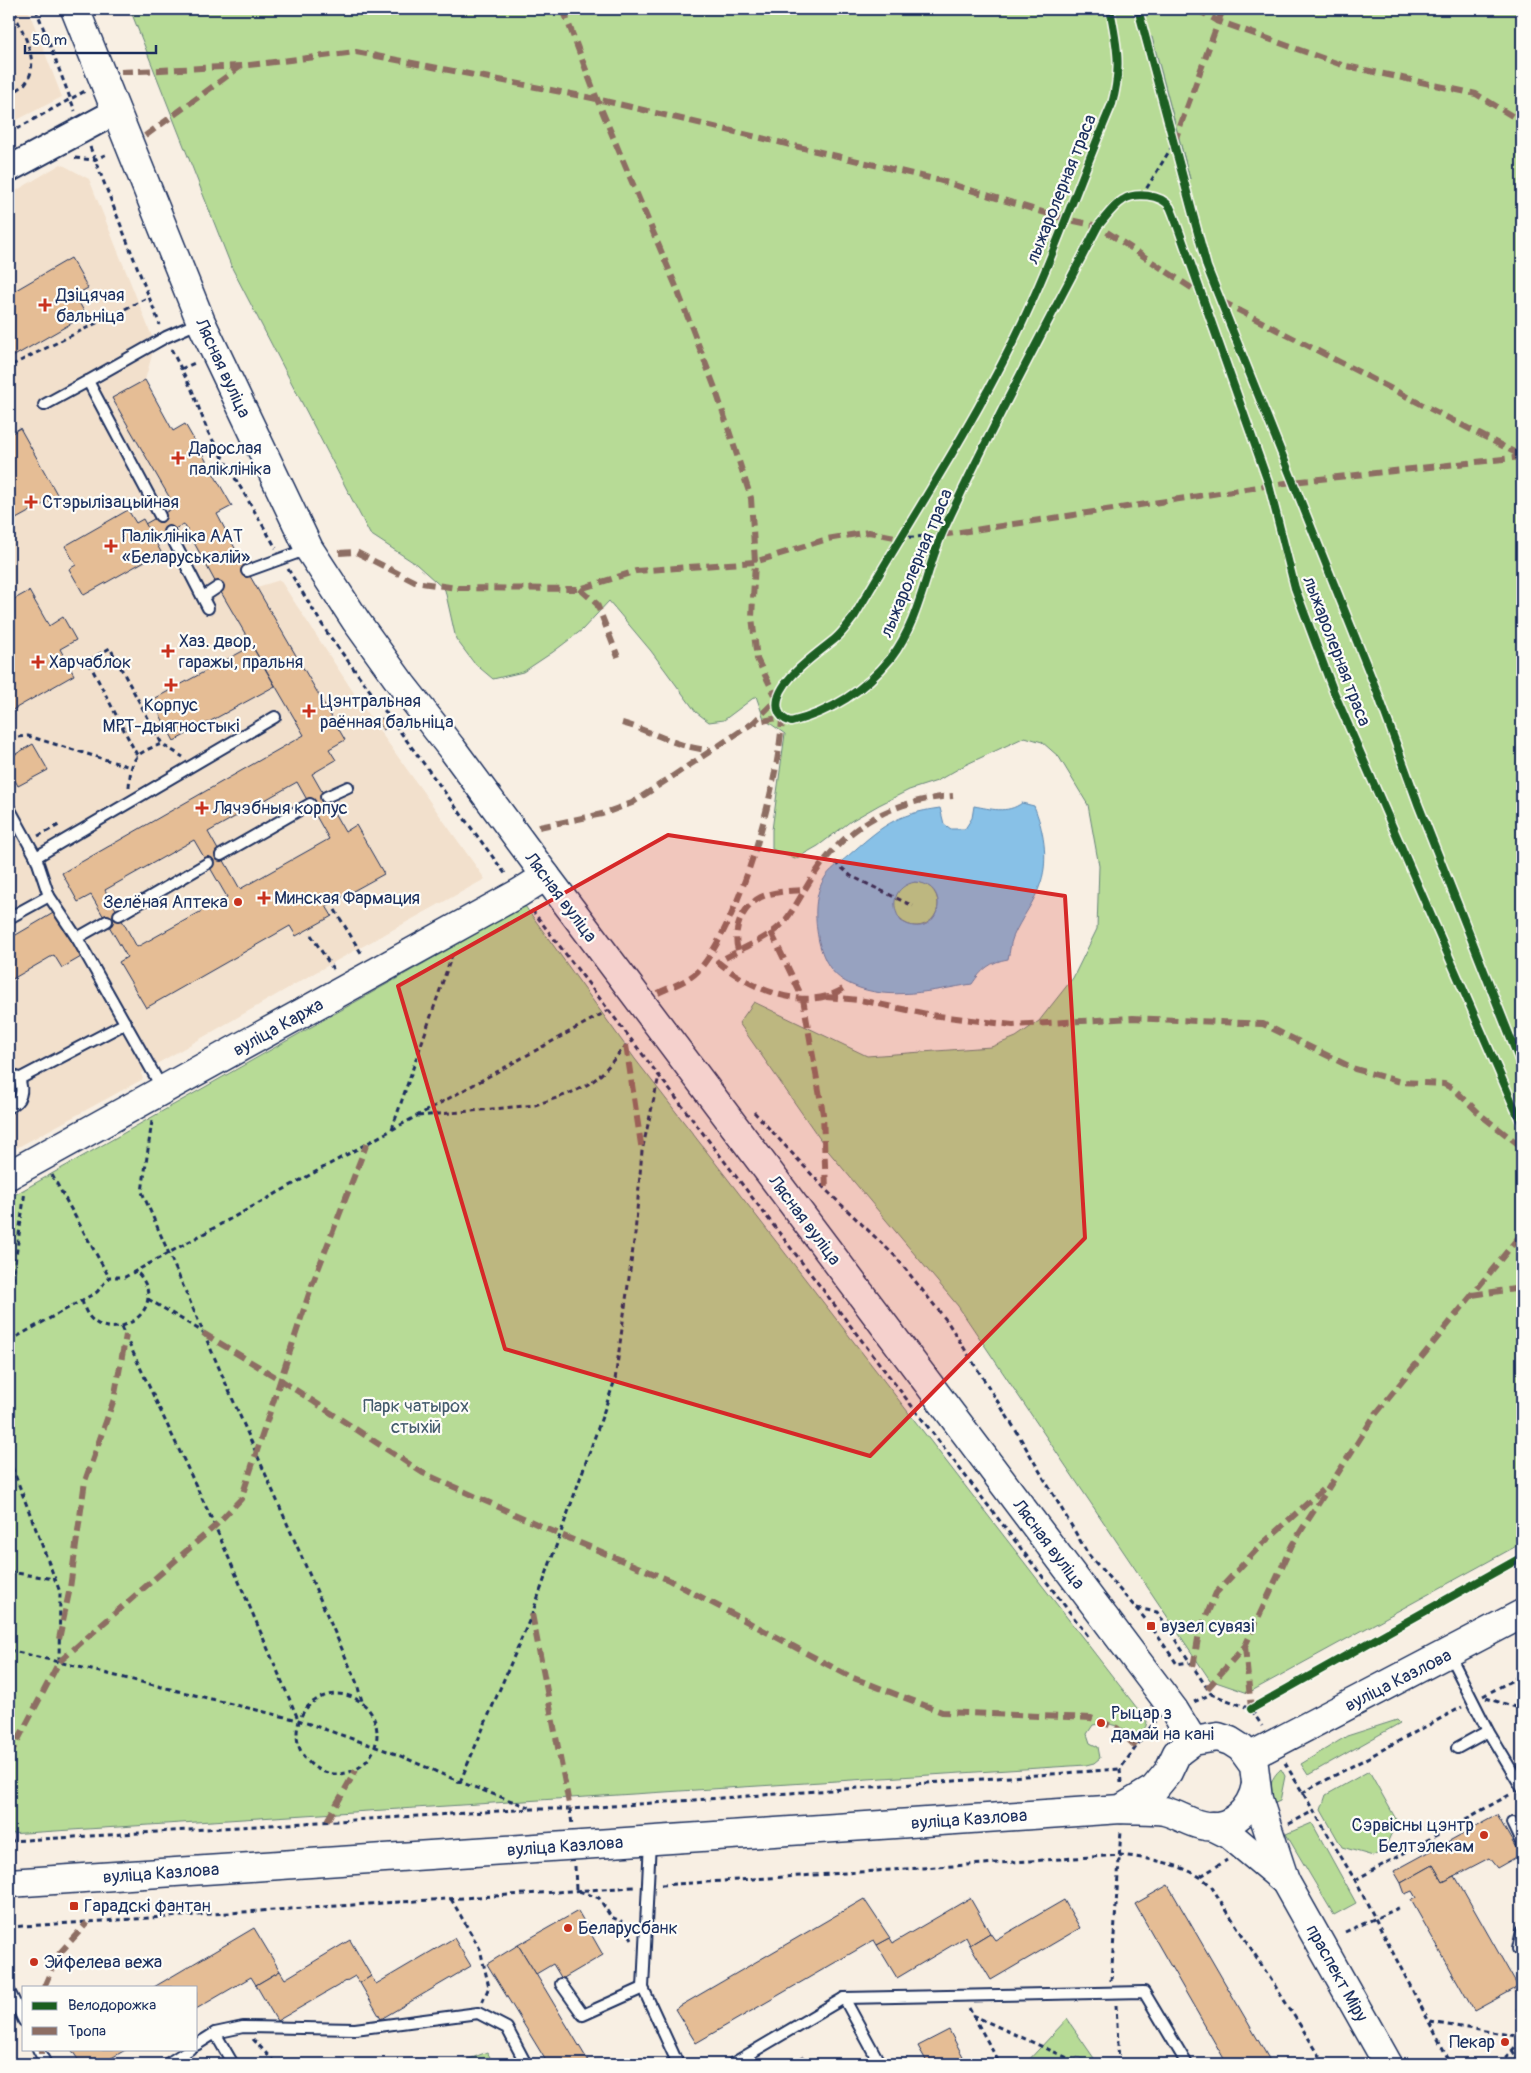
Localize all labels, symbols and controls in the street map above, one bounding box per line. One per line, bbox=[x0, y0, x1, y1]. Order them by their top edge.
scale bar bbox=[25, 22, 156, 54]
text: 50 m bbox=[32, 31, 67, 50]
street label: лыжаролерная траса bbox=[1021, 111, 1102, 267]
place label: Дзіцячая бальніца bbox=[55, 284, 124, 328]
marker: Дзіцячая бальніца bbox=[38, 298, 52, 312]
street label: Лясная вуліца bbox=[189, 314, 256, 422]
place label: Дарослая паліклініка bbox=[188, 437, 271, 481]
marker: Дарослая паліклініка bbox=[171, 451, 185, 465]
street label: лыжаролерная траса bbox=[875, 485, 958, 641]
place label: Стэрылізацыйная bbox=[42, 491, 179, 514]
marker: Стэрылізацыйная bbox=[24, 495, 38, 509]
place label: Паліклініка ААТ «Беларуськалій» bbox=[122, 525, 250, 569]
marker: Паліклініка ААТ «Беларуськалій» bbox=[104, 539, 118, 553]
street label: лыжаролерная траса bbox=[1297, 573, 1376, 730]
place label: Хаз. двор, гаражы, пральня bbox=[179, 630, 303, 674]
marker: Хаз. двор, гаражы, пральня bbox=[161, 644, 175, 658]
place label: Харчаблок bbox=[49, 651, 131, 674]
marker: Харчаблок bbox=[31, 655, 45, 669]
marker: Корпус МРТ-дыягностыкі bbox=[164, 678, 178, 692]
place label: Цэнтральная раённая бальніца bbox=[320, 690, 454, 734]
place label: Корпус МРТ-дыягностыкі bbox=[102, 694, 240, 738]
marker: Цэнтральная раённая бальніца bbox=[302, 704, 316, 718]
place label: Лячэбныя корпус bbox=[212, 797, 348, 820]
marker: Лячэбныя корпус bbox=[195, 801, 209, 815]
street label: Лясная вуліца bbox=[519, 847, 602, 947]
place label: Минская Фармация bbox=[274, 887, 420, 910]
place label: Зелёная Аптека bbox=[103, 891, 228, 914]
marker: Минская Фармация bbox=[258, 892, 270, 904]
marker: Зелёная Аптека bbox=[232, 896, 244, 908]
street label: вуліца Каржа bbox=[229, 993, 328, 1062]
street label: Лясная вуліца bbox=[763, 1170, 846, 1270]
park label: Парк чатырох стыхій bbox=[363, 1395, 469, 1439]
street label: Лясная вуліца bbox=[1007, 1494, 1090, 1594]
place label: вузел сувязі bbox=[1161, 1615, 1255, 1638]
marker: вузел сувязі bbox=[1145, 1620, 1157, 1632]
street label: вуліца Казлова bbox=[1341, 1644, 1455, 1717]
place label: Рыцар з дамай на кані bbox=[1111, 1702, 1214, 1746]
marker: Рыцар з дамай на кані bbox=[1095, 1717, 1107, 1729]
street label: вуліца Казлова bbox=[910, 1804, 1028, 1835]
place label: Сэрвісны цэнтр Белтэлекам bbox=[1352, 1814, 1474, 1858]
marker: Сэрвісны цэнтр Белтэлекам bbox=[1478, 1829, 1490, 1841]
street label: вуліца Казлова bbox=[506, 1831, 624, 1862]
street label: вуліца Казлова bbox=[102, 1858, 220, 1889]
place label: Гарадскі фантан bbox=[84, 1895, 211, 1918]
marker: Гарадскі фантан bbox=[68, 1900, 80, 1912]
place label: Беларусбанк bbox=[578, 1917, 678, 1940]
street label: праспект Міру bbox=[1300, 1921, 1373, 2026]
marker: Беларусбанк bbox=[562, 1922, 574, 1934]
place label: Эйфелева вежа bbox=[44, 1951, 162, 1974]
marker: Эйфелева вежа bbox=[28, 1956, 40, 1968]
legend bbox=[22, 1986, 198, 2050]
text: Велодорожка bbox=[68, 1996, 156, 2015]
text: Тропа bbox=[68, 2022, 106, 2041]
place label: Пекар bbox=[1449, 2031, 1495, 2054]
marker: Пекар bbox=[1499, 2036, 1511, 2048]

